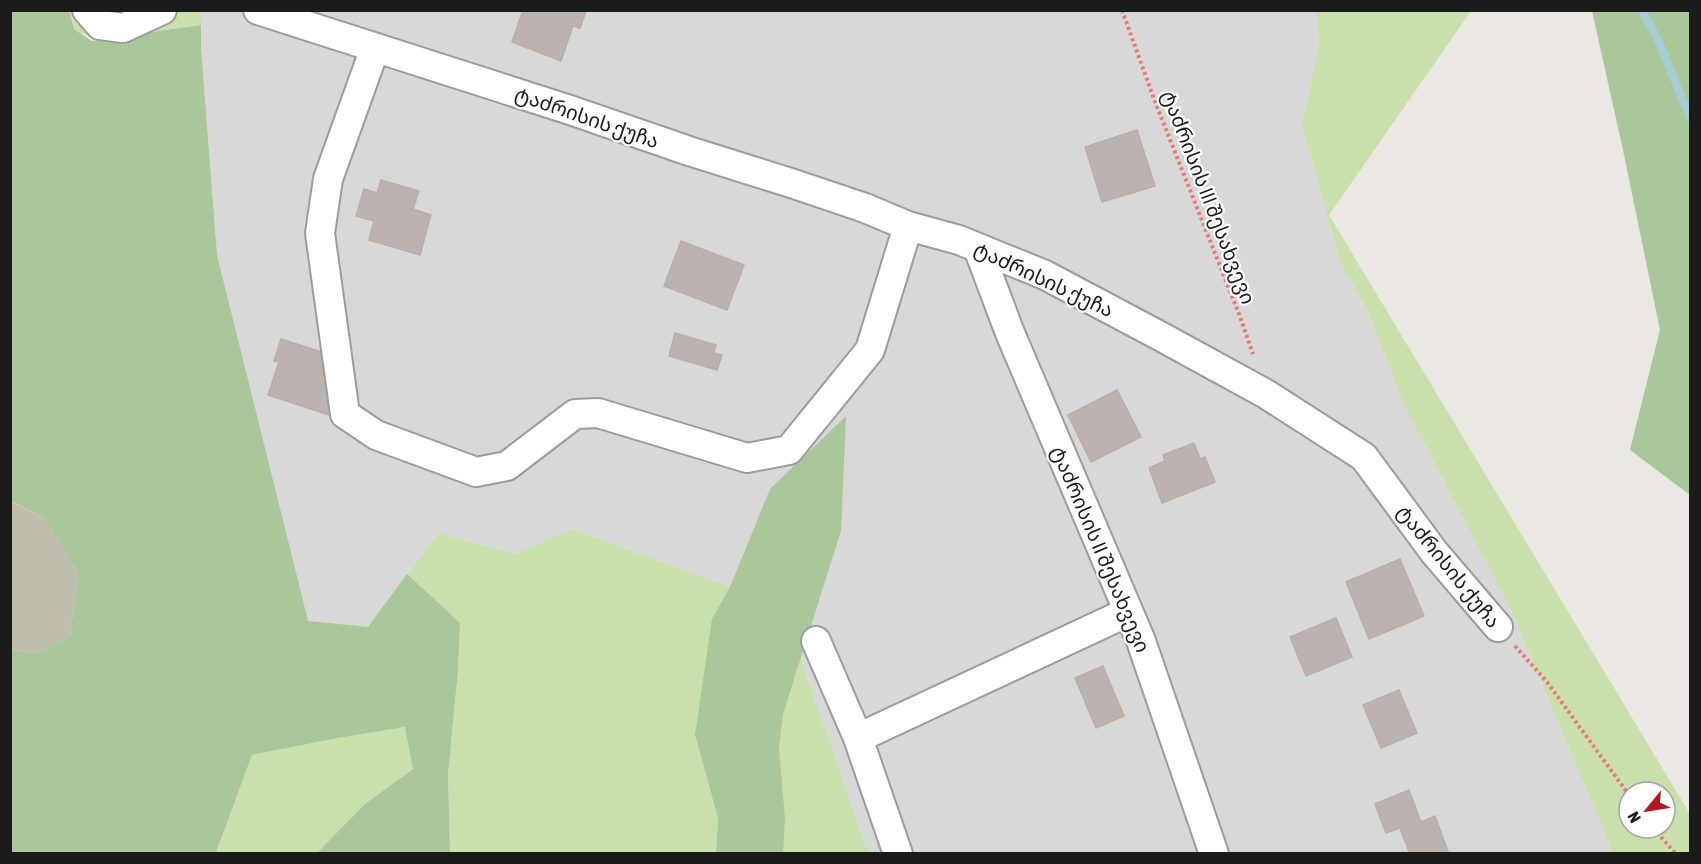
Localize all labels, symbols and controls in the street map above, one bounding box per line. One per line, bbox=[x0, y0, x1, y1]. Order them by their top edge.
street label: ტაძრისის ქუჩა bbox=[511, 82, 662, 153]
street label: ტაძრისის III შესახვევი bbox=[1157, 87, 1260, 307]
street label: ტაძრისის ქუჩა bbox=[970, 237, 1117, 322]
street label: ტაძრისის II შესახვევი bbox=[1046, 442, 1155, 656]
street label: ტაძრისის ქუჩა bbox=[1392, 500, 1505, 633]
north arrow bbox=[1617, 780, 1677, 840]
text: N bbox=[1624, 809, 1644, 826]

